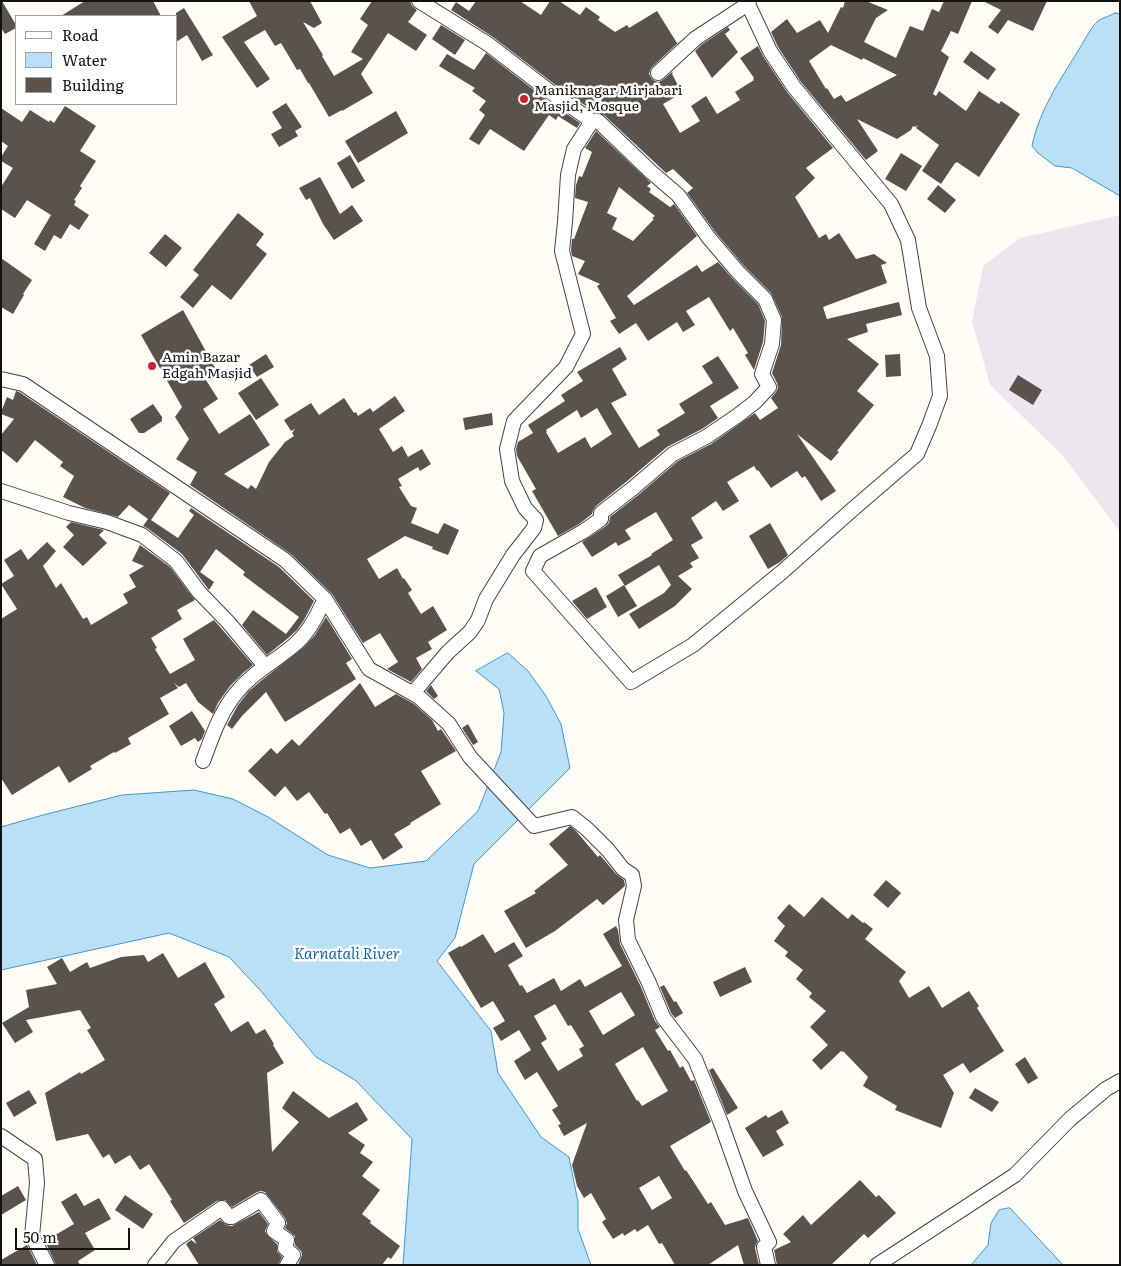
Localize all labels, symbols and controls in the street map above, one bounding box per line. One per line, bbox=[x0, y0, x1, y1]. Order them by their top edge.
legend bbox=[15, 15, 178, 105]
text: Road bbox=[62, 23, 98, 46]
text: Water bbox=[62, 48, 107, 71]
text: Building bbox=[62, 73, 124, 96]
place label: Maniknagar Mirjabari Masjid, Mosque bbox=[534, 83, 682, 115]
marker: Maniknagar Mirjabari Masjid, Mosque bbox=[518, 93, 530, 105]
place label: Amin Bazar Edgah Masjid bbox=[162, 350, 252, 382]
marker: Amin Bazar Edgah Masjid bbox=[146, 360, 158, 372]
water label: Karnatali River bbox=[294, 946, 400, 964]
scale bar bbox=[18, 1218, 132, 1250]
text: 50 m bbox=[23, 1225, 57, 1248]

